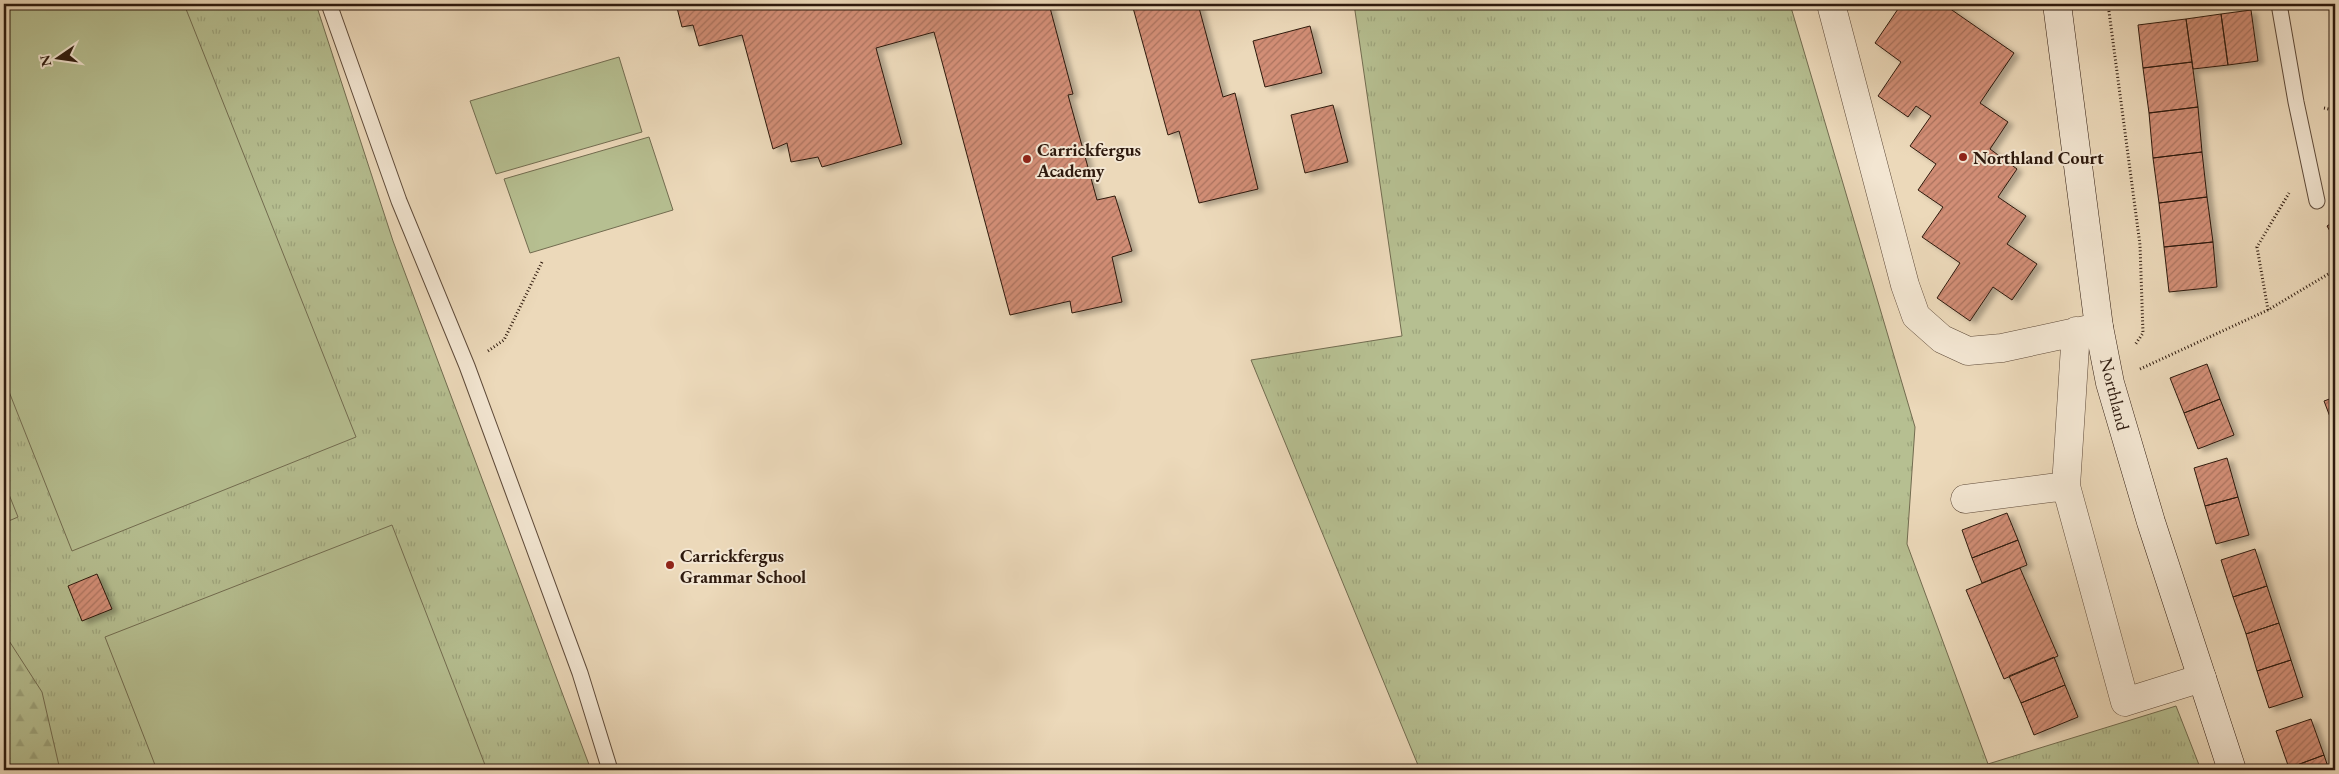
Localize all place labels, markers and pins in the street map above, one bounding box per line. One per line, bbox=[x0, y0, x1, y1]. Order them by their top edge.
place label: Carrickfergus Academy bbox=[1036, 138, 1141, 182]
place label: Northland Court bbox=[1973, 146, 2104, 169]
marker: Northland Court bbox=[1957, 151, 1969, 163]
marker: Carrickfergus Academy bbox=[1021, 153, 1033, 165]
place label: Carrickfergus Grammar School bbox=[680, 544, 806, 588]
marker: Carrickfergus Grammar School bbox=[664, 559, 676, 571]

